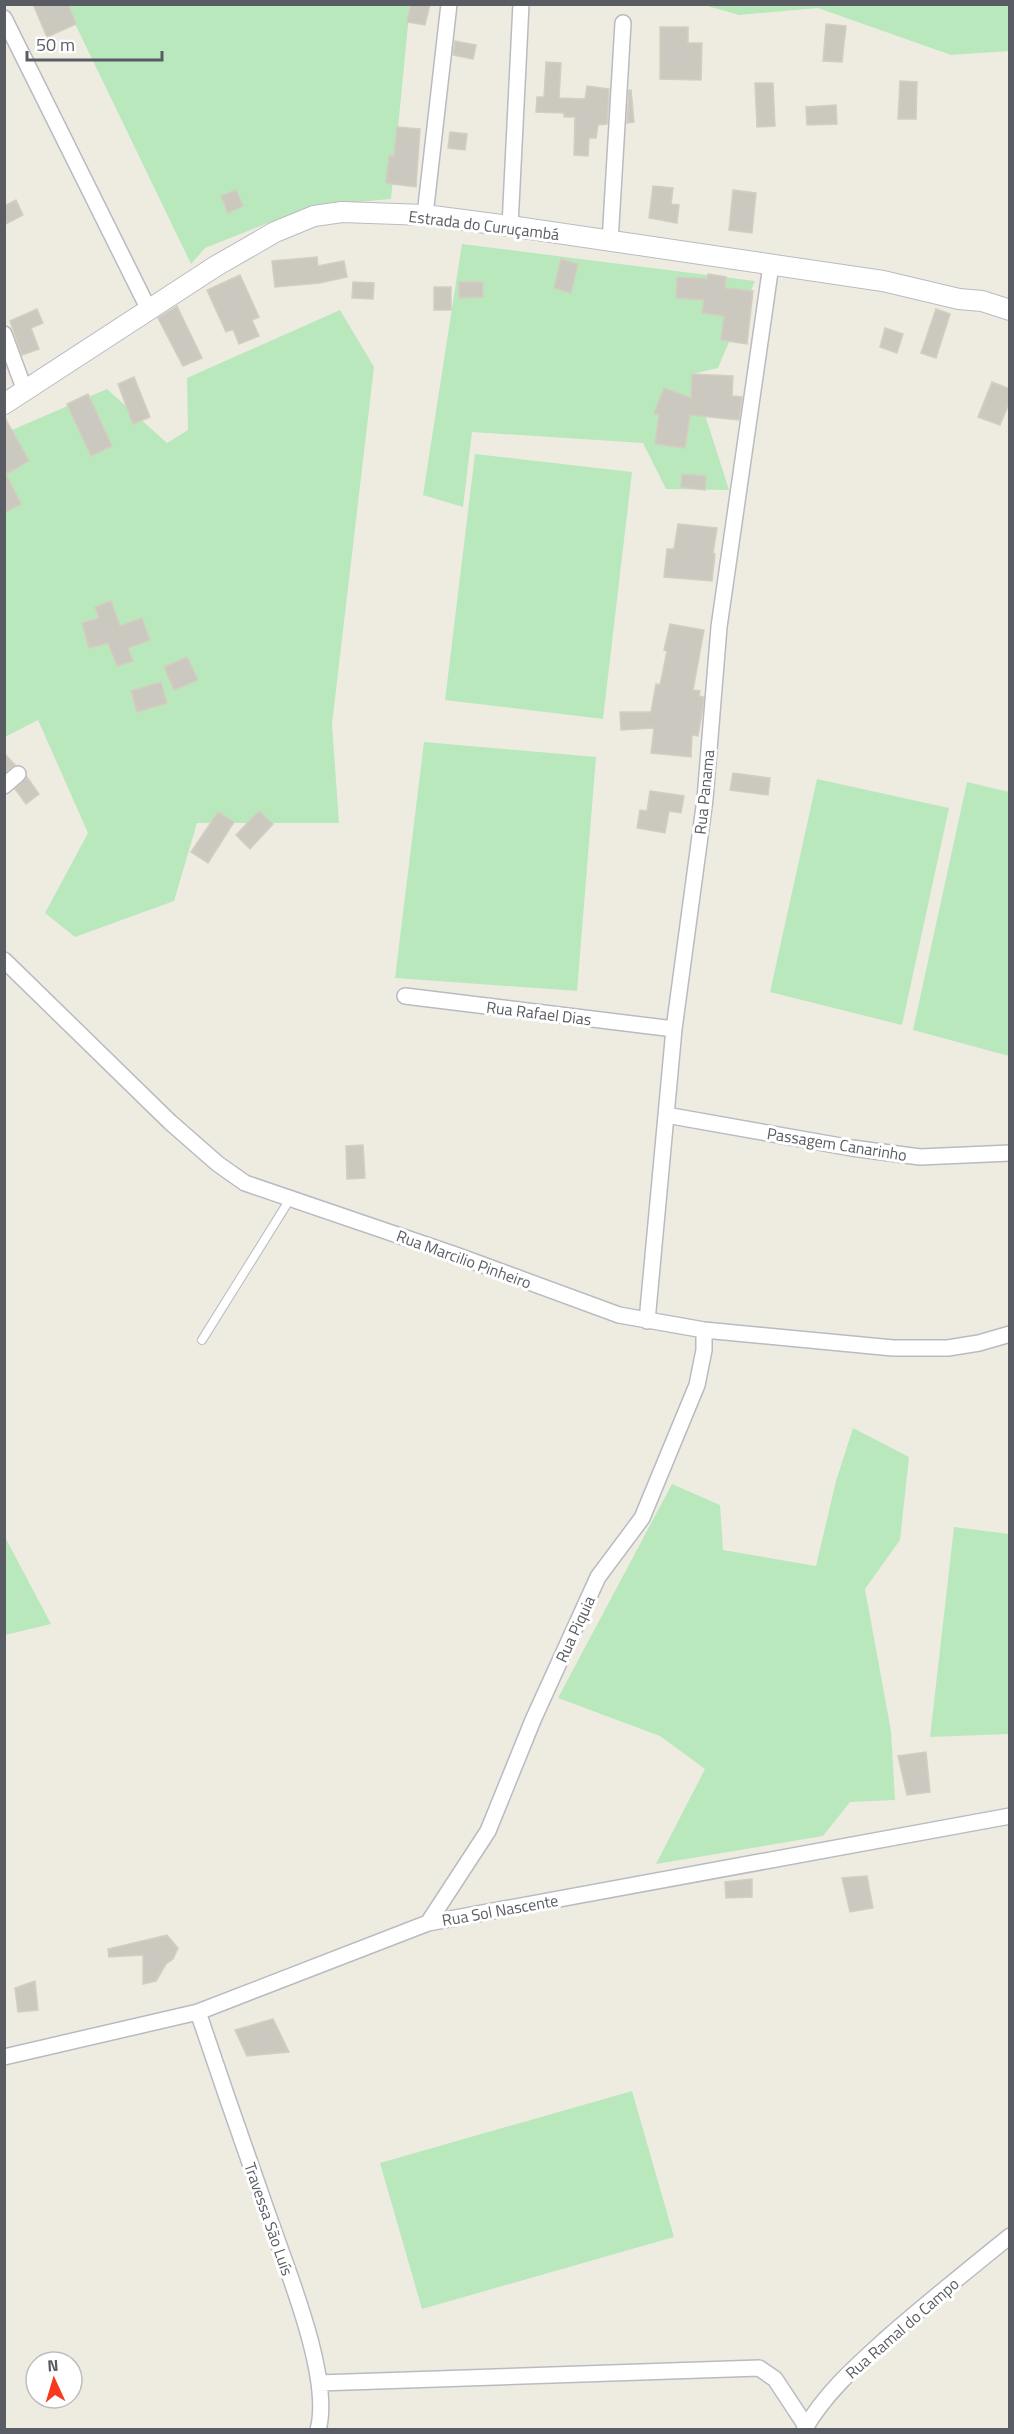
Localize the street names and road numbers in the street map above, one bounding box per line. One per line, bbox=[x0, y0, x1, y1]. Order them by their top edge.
street label: Estrada do Curuçambá bbox=[407, 204, 561, 246]
street label: Rua Panama bbox=[688, 748, 720, 836]
street label: Rua Rafael Dias bbox=[485, 995, 593, 1031]
street label: Passagem Canarinho bbox=[765, 1121, 909, 1167]
street label: Rua Marcilio Pinheiro bbox=[393, 1223, 535, 1295]
street label: Rua Piquia bbox=[549, 1592, 601, 1666]
street label: Rua Sol Nascente bbox=[440, 1888, 560, 1932]
street label: Travessa São Luís bbox=[238, 2159, 300, 2279]
street label: Rua Ramal do Campo bbox=[840, 2272, 964, 2384]

